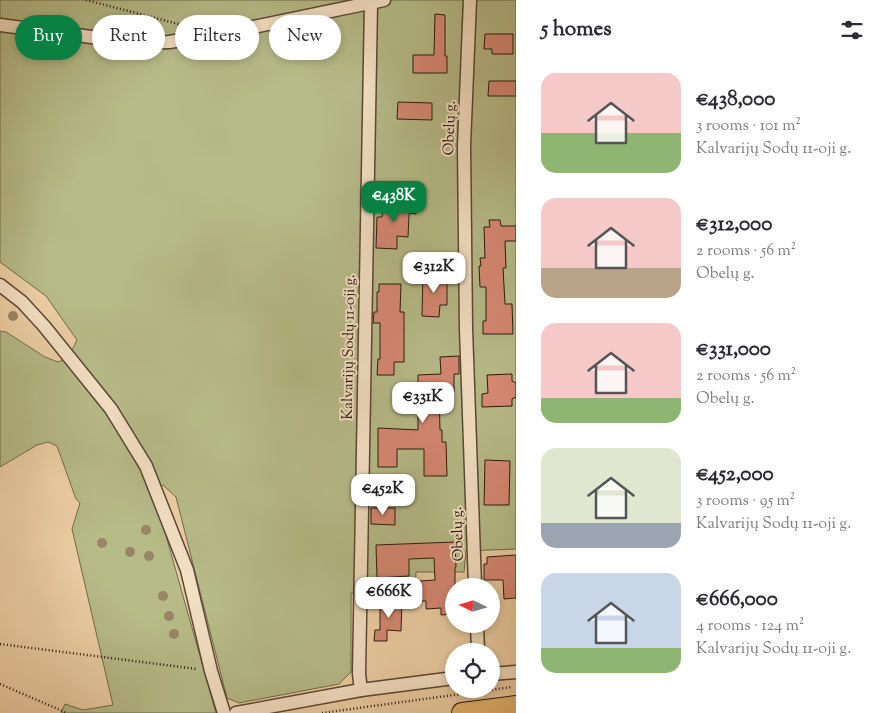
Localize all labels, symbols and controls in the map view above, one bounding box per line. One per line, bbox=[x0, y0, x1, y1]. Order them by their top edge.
chip: Buy bbox=[15, 15, 82, 60]
chip: Rent bbox=[92, 15, 165, 60]
chip: Filters bbox=[175, 15, 259, 60]
chip: New bbox=[269, 15, 341, 60]
text: 5 homes bbox=[541, 15, 611, 45]
icon: filters bbox=[838, 16, 866, 44]
text: €438,000 bbox=[696, 85, 775, 115]
icon: home bbox=[581, 93, 641, 153]
street label: Obelų g. bbox=[439, 100, 462, 156]
text: 3 rooms · 101 m² bbox=[696, 115, 801, 138]
text: Kalvarijų Sodų 11-oji g. bbox=[696, 138, 851, 161]
pin: €438K bbox=[359, 180, 429, 223]
text: €438K bbox=[372, 185, 416, 208]
text: €312,000 bbox=[696, 210, 772, 240]
icon: home bbox=[581, 218, 641, 278]
text: 2 rooms · 56 m² bbox=[696, 240, 796, 263]
pin: €312K bbox=[399, 252, 469, 294]
text: €312K bbox=[414, 256, 454, 279]
text: Obelų g. bbox=[696, 263, 755, 286]
street label: Kalvarijų Sodų 11-oji g. bbox=[338, 274, 361, 420]
text: €331,000 bbox=[696, 335, 771, 365]
icon: home bbox=[581, 343, 641, 403]
text: 2 rooms · 56 m² bbox=[696, 365, 796, 388]
pin: €331K bbox=[388, 382, 458, 424]
text: €331K bbox=[403, 386, 443, 409]
text: Obelų g. bbox=[696, 388, 755, 411]
text: €452,000 bbox=[696, 460, 774, 490]
icon: home bbox=[581, 468, 641, 528]
pin: €452K bbox=[348, 474, 418, 516]
text: €452K bbox=[362, 478, 404, 501]
text: 3 rooms · 95 m² bbox=[696, 490, 795, 513]
street label: Obelų g. bbox=[447, 506, 470, 562]
text: Kalvarijų Sodų 11-oji g. bbox=[696, 513, 851, 536]
pin: €666K bbox=[354, 576, 424, 619]
north arrow bbox=[445, 578, 500, 632]
map controls bbox=[445, 578, 500, 698]
text: €666K bbox=[366, 581, 412, 604]
text: €666,000 bbox=[696, 585, 778, 615]
icon: home bbox=[581, 593, 641, 653]
text: 4 rooms · 124 m² bbox=[696, 615, 804, 638]
text: Kalvarijų Sodų 11-oji g. bbox=[696, 638, 851, 661]
button: locate bbox=[445, 643, 500, 698]

